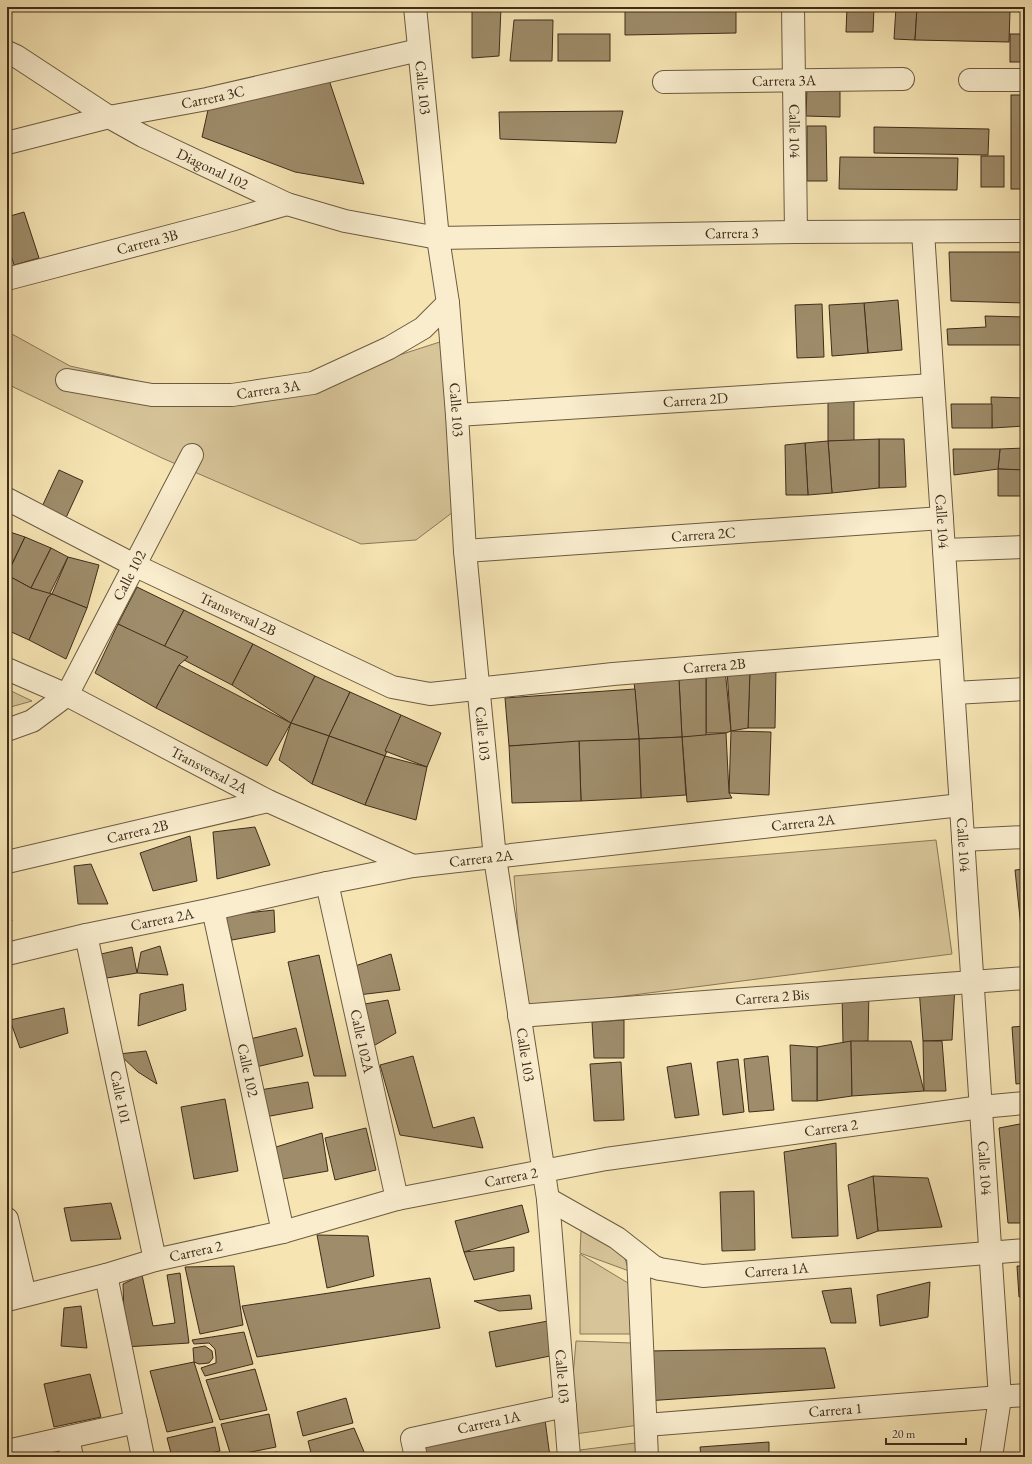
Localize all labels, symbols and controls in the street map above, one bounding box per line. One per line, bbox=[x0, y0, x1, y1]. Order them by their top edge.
street label: Calle 103 bbox=[411, 60, 436, 116]
street label: Carrera 3A bbox=[752, 70, 817, 90]
street label: Carrera 3C bbox=[180, 81, 246, 113]
street label: Calle 104 bbox=[785, 104, 805, 159]
street label: Diagonal 102 bbox=[174, 143, 252, 194]
street label: Carrera 3 bbox=[705, 223, 759, 243]
street label: Carrera 3B bbox=[114, 224, 180, 259]
street label: Carrera 3A bbox=[235, 375, 302, 403]
street label: Calle 103 bbox=[445, 382, 468, 437]
street label: Carrera 2D bbox=[662, 388, 729, 411]
street label: Calle 104 bbox=[931, 494, 954, 550]
street label: Carrera 2C bbox=[671, 522, 736, 546]
street label: Calle 102 bbox=[108, 546, 150, 604]
street label: Transversal 2B bbox=[197, 587, 280, 640]
street label: Carrera 2B bbox=[682, 653, 747, 677]
street label: Calle 103 bbox=[471, 706, 495, 762]
street label: Transversal 2A bbox=[167, 741, 252, 798]
street label: Carrera 2A bbox=[770, 809, 837, 835]
street label: Carrera 2B bbox=[105, 815, 170, 847]
street label: Calle 104 bbox=[953, 817, 975, 873]
street label: Carrera 2A bbox=[448, 845, 515, 871]
street label: Carrera 2A bbox=[129, 903, 196, 935]
street label: Carrera 2 Bis bbox=[735, 984, 810, 1009]
street label: Calle 102A bbox=[346, 1007, 379, 1075]
street label: Calle 103 bbox=[513, 1026, 540, 1083]
street label: Calle 102 bbox=[233, 1042, 264, 1100]
street label: Calle 101 bbox=[106, 1069, 136, 1126]
street label: Carrera 2 bbox=[803, 1114, 860, 1140]
street label: Calle 104 bbox=[974, 1140, 997, 1196]
street label: Carrera 2 bbox=[483, 1162, 540, 1191]
street label: Carrera 2 bbox=[167, 1235, 225, 1266]
street label: Carrera 1A bbox=[744, 1257, 810, 1282]
street label: Calle 103 bbox=[551, 1348, 575, 1404]
street label: Carrera 1 bbox=[808, 1398, 863, 1421]
street label: Carrera 1A bbox=[455, 1406, 523, 1438]
scale bar bbox=[886, 1420, 966, 1446]
text: 20 m bbox=[892, 1426, 916, 1442]

